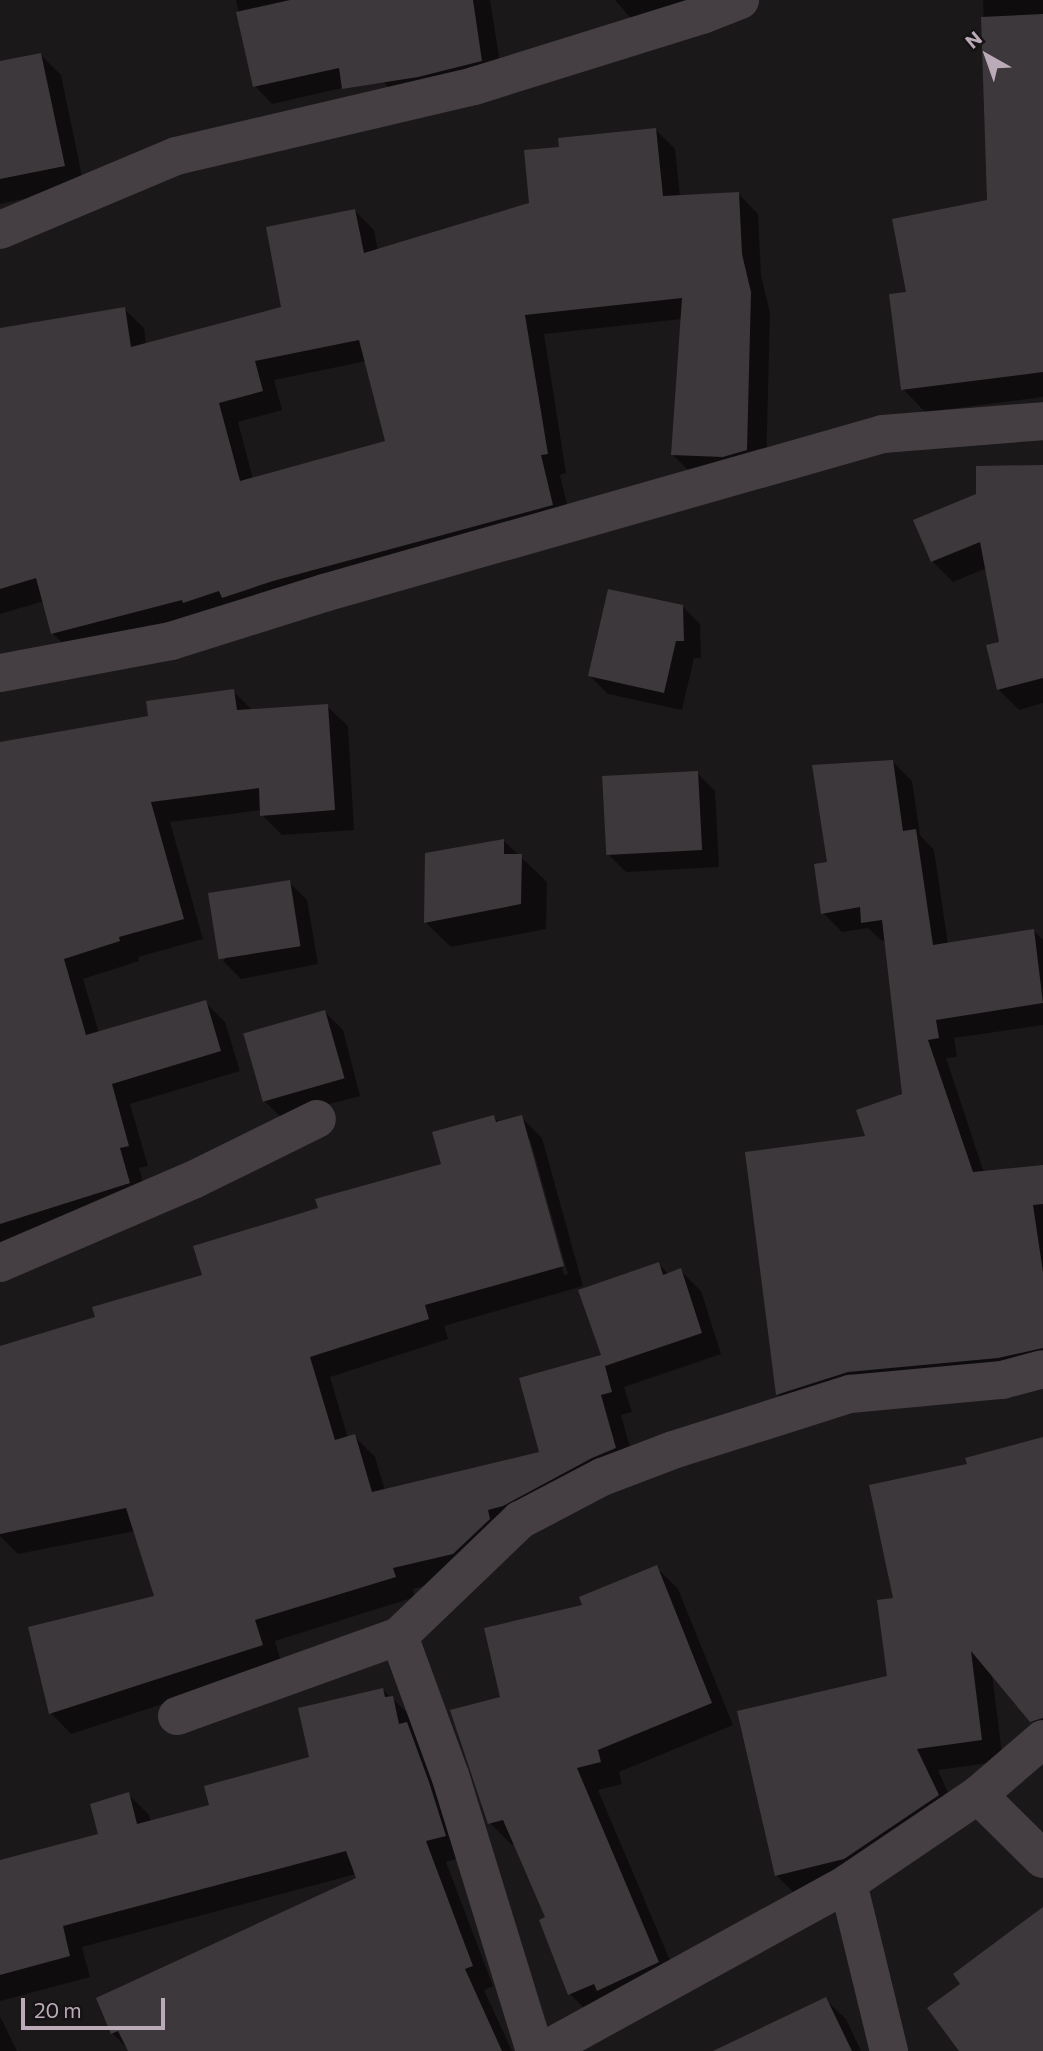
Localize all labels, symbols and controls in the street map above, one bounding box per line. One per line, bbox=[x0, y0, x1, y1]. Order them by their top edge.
north arrow bbox=[952, 21, 1022, 91]
text: N bbox=[960, 26, 986, 53]
scale bar bbox=[24, 1984, 168, 2028]
text: 20 m bbox=[34, 1997, 82, 2022]

